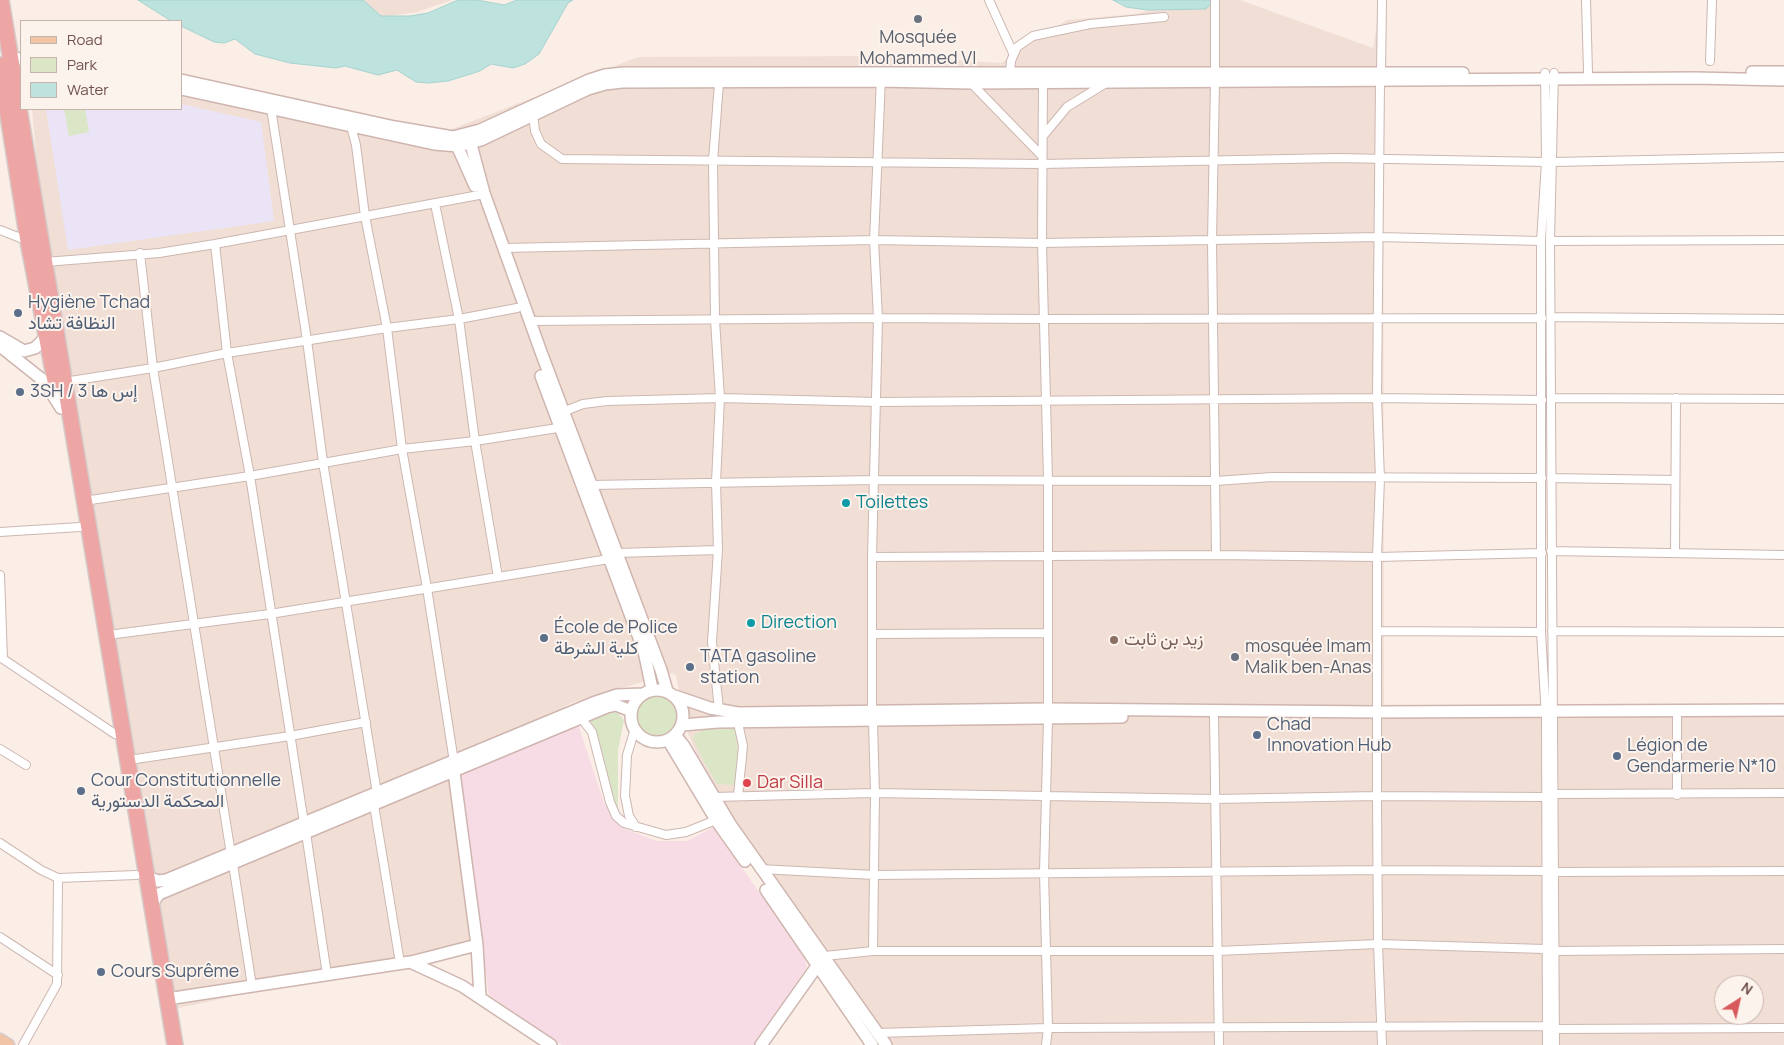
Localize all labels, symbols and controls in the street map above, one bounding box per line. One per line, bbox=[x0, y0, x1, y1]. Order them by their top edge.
marker: Mosquée Mohammed VI bbox=[912, 13, 924, 25]
legend bbox=[20, 20, 182, 110]
place label: Mosquée Mohammed VI bbox=[860, 27, 976, 70]
text: Road bbox=[67, 29, 103, 50]
text: Park bbox=[67, 54, 97, 75]
text: Water bbox=[67, 79, 109, 100]
place label: Hygiène Tchad النظافة تشاد bbox=[28, 292, 150, 334]
marker: Hygiène Tchad النظافة تشاد bbox=[12, 307, 24, 319]
place label: 3SH / 3 إس ها bbox=[30, 381, 137, 403]
marker: 3SH / 3 إس ها bbox=[14, 386, 26, 398]
place label: Toilettes bbox=[856, 492, 928, 514]
marker: Toilettes bbox=[840, 497, 852, 509]
place label: Direction bbox=[761, 612, 837, 634]
place label: École de Police كلية الشرطة bbox=[554, 617, 678, 660]
marker: Direction bbox=[745, 617, 757, 629]
place label: زيد بن ثابت bbox=[1124, 629, 1204, 651]
marker: École de Police كلية الشرطة bbox=[538, 632, 550, 644]
marker: زيد بن ثابت bbox=[1108, 634, 1120, 646]
place label: mosquée Imam Malik ben-Anas bbox=[1245, 636, 1371, 679]
place label: TATA gasoline station bbox=[700, 646, 816, 689]
marker: mosquée Imam Malik ben-Anas bbox=[1229, 651, 1241, 663]
marker: TATA gasoline station bbox=[684, 661, 696, 673]
place label: Chad Innovation Hub bbox=[1267, 714, 1391, 756]
marker: Chad Innovation Hub bbox=[1251, 729, 1263, 741]
place label: Légion de Gendarmerie N*10 bbox=[1627, 735, 1776, 778]
marker: Légion de Gendarmerie N*10 bbox=[1611, 750, 1623, 762]
place label: Cour Constitutionnelle المحكمة الدستورية bbox=[91, 770, 281, 812]
place label: Dar Silla bbox=[757, 772, 823, 794]
marker: Dar Silla bbox=[741, 777, 753, 789]
marker: Cour Constitutionnelle المحكمة الدستورية bbox=[75, 785, 87, 797]
place label: Cours Suprême bbox=[111, 961, 239, 983]
marker: Cours Suprême bbox=[95, 966, 107, 978]
north arrow bbox=[1714, 975, 1764, 1025]
text: N bbox=[1738, 977, 1757, 999]

